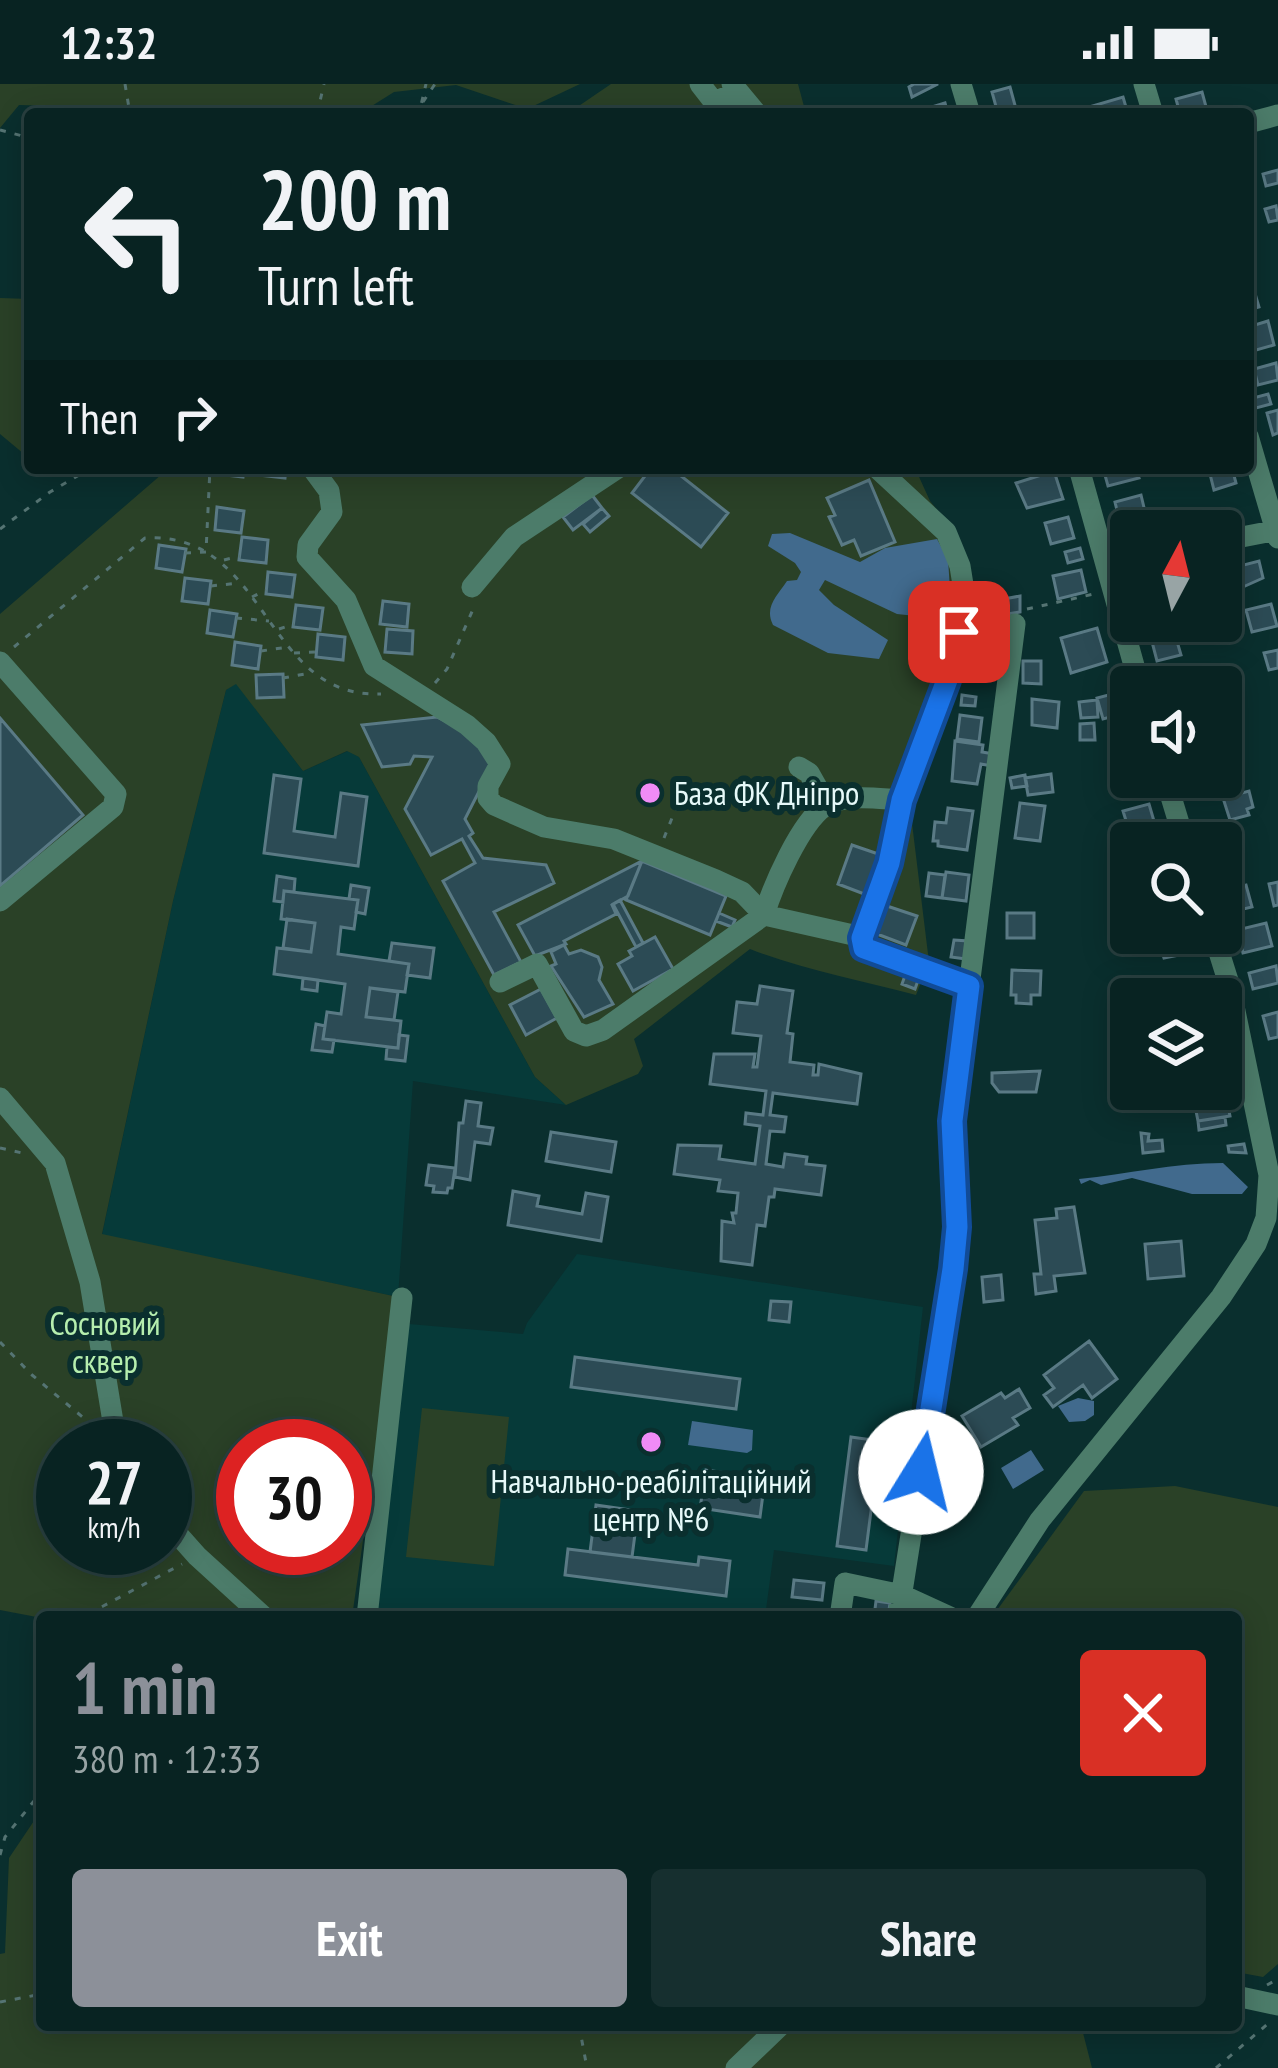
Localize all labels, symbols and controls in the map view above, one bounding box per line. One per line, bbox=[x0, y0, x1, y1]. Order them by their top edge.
text: 12:32 bbox=[60, 13, 157, 71]
text: 200 m bbox=[258, 144, 451, 253]
icon: left bbox=[60, 156, 216, 312]
text: Turn left bbox=[258, 250, 414, 320]
icon: right bbox=[162, 384, 228, 450]
text: Then bbox=[60, 388, 138, 446]
north arrow bbox=[1110, 510, 1242, 642]
map controls bbox=[1110, 510, 1242, 1110]
pin bbox=[908, 581, 1010, 683]
icon: arrive bbox=[926, 599, 992, 665]
button: sound bbox=[1110, 666, 1242, 798]
place label: База ФК Дніпро bbox=[674, 771, 859, 814]
marker: База ФК Дніпро bbox=[637, 780, 663, 806]
button: search bbox=[1110, 822, 1242, 954]
button: layers bbox=[1110, 978, 1242, 1110]
park label: Сосновий сквер bbox=[49, 1301, 161, 1382]
position arrow bbox=[858, 1409, 984, 1535]
speed limit sign: 30 bbox=[216, 1419, 372, 1575]
marker: Навчально-реабілітаційний центр №6 bbox=[638, 1429, 664, 1455]
text: 27 bbox=[85, 1443, 143, 1521]
place label: Навчально-реабілітаційний центр №6 bbox=[491, 1459, 812, 1540]
text: km/h bbox=[87, 1507, 141, 1546]
text: 1 min bbox=[72, 1641, 217, 1734]
button: close bbox=[1080, 1650, 1206, 1776]
text: 380 m · 12:33 bbox=[72, 1733, 261, 1784]
button: Exit bbox=[72, 1869, 627, 2007]
button: Share bbox=[651, 1869, 1206, 2007]

